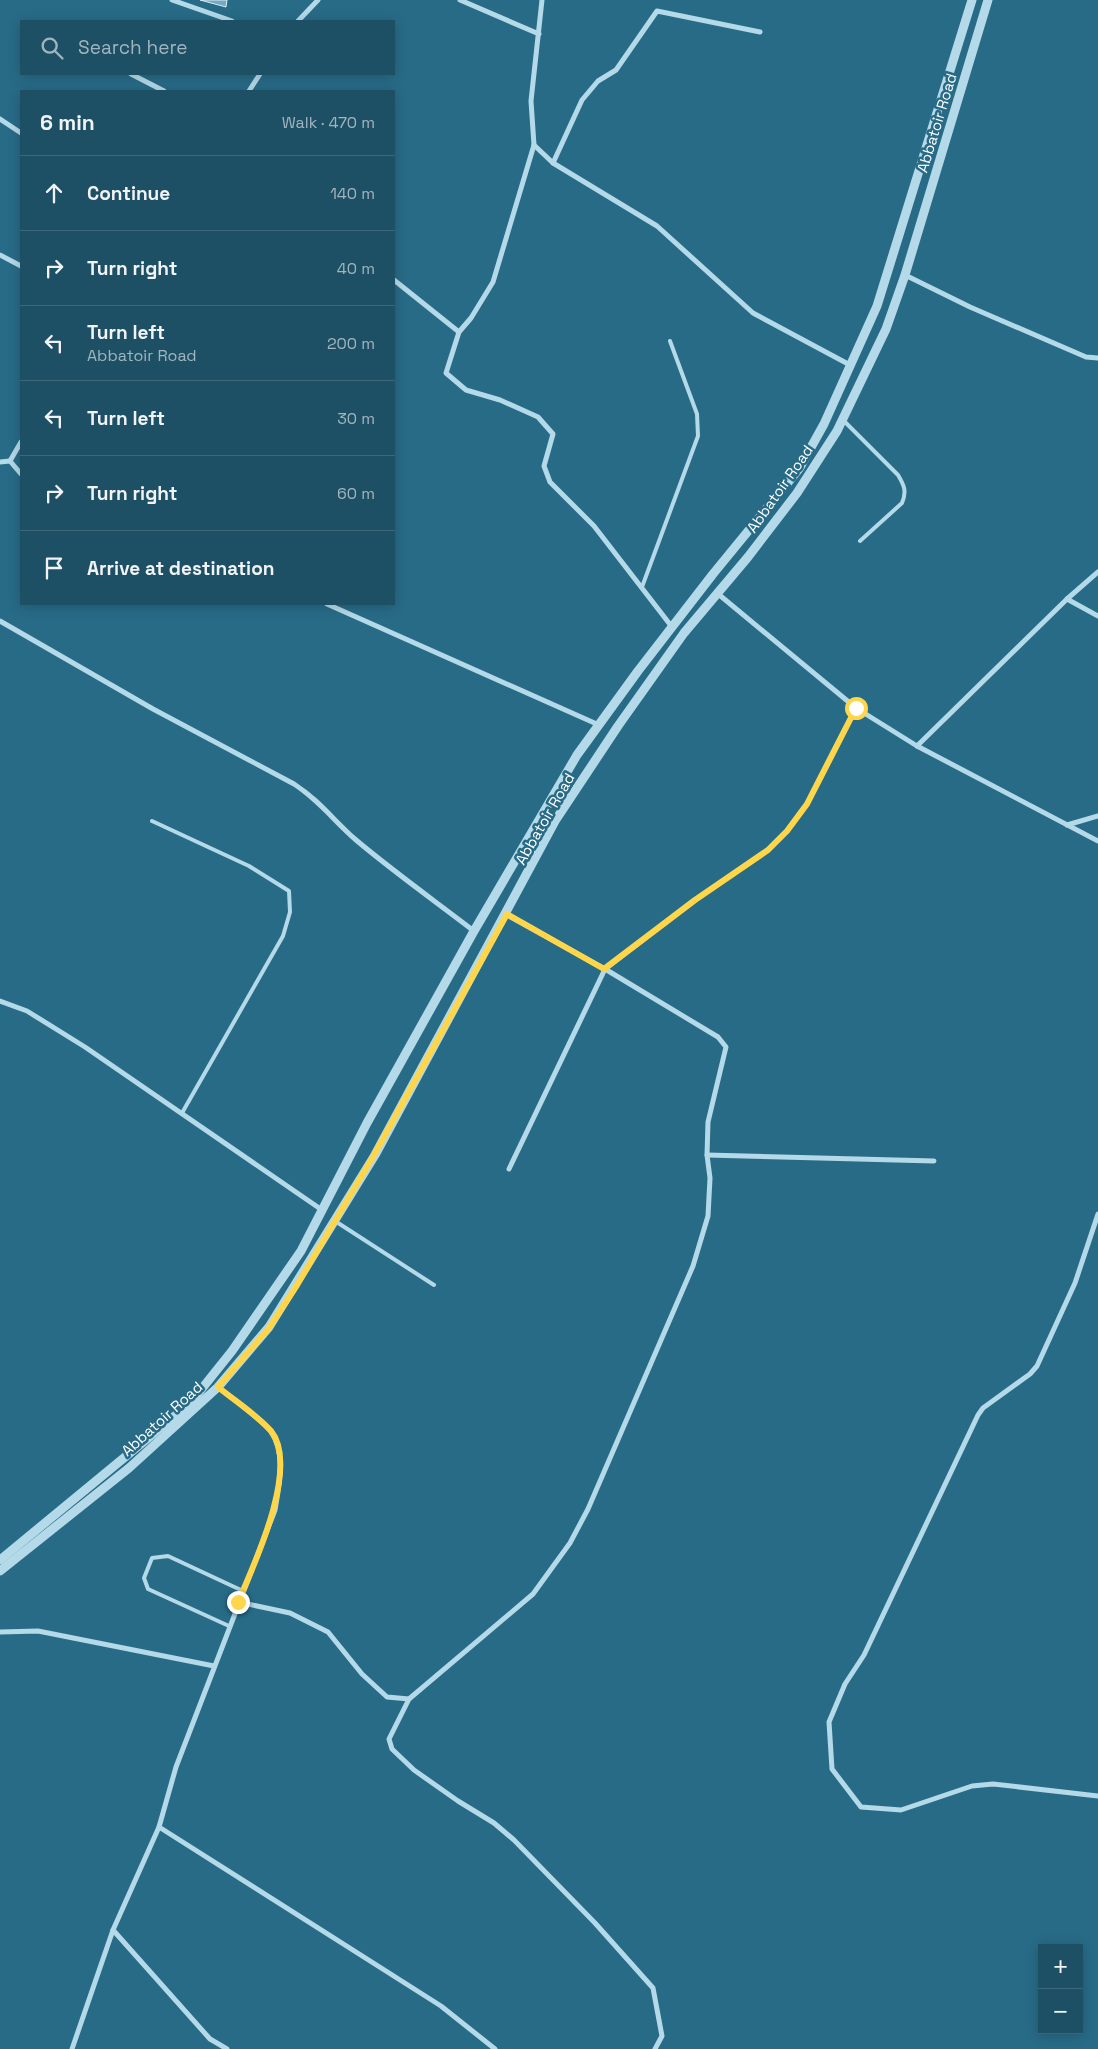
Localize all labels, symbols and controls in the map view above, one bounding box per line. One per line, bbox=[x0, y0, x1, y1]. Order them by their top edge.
search box bbox=[20, 20, 395, 75]
icon: search bbox=[38, 34, 66, 62]
text: Search here bbox=[78, 35, 188, 60]
street label: Abbatoir Road bbox=[912, 71, 961, 175]
text: 6 min bbox=[40, 109, 95, 136]
text: Walk · 470 m bbox=[282, 112, 375, 133]
icon: ahead bbox=[40, 179, 68, 207]
text: Continue bbox=[87, 181, 170, 206]
text: 140 m bbox=[330, 183, 375, 204]
icon: right bbox=[40, 254, 68, 282]
text: Turn right bbox=[87, 256, 177, 281]
text: 40 m bbox=[337, 258, 375, 279]
text: Turn left bbox=[87, 320, 165, 345]
icon: left bbox=[40, 329, 68, 357]
text: 200 m bbox=[327, 333, 375, 354]
text: Abbatoir Road bbox=[87, 345, 197, 366]
icon: left bbox=[40, 404, 68, 432]
text: Turn left bbox=[87, 406, 165, 431]
text: 30 m bbox=[337, 408, 375, 429]
street label: Abbatoir Road bbox=[742, 441, 817, 536]
icon: right bbox=[40, 479, 68, 507]
text: Turn right bbox=[87, 481, 177, 506]
text: 60 m bbox=[337, 483, 375, 504]
icon: arrive bbox=[40, 554, 68, 582]
text: Arrive at destination bbox=[87, 556, 275, 581]
route start bbox=[845, 697, 868, 720]
street label: Abbatoir Road bbox=[511, 769, 579, 868]
street label: Abbatoir Road bbox=[117, 1377, 206, 1460]
route end bbox=[227, 1591, 250, 1614]
map controls bbox=[1038, 1944, 1083, 2034]
button: + bbox=[1038, 1944, 1083, 1989]
button: − bbox=[1038, 1989, 1083, 2034]

